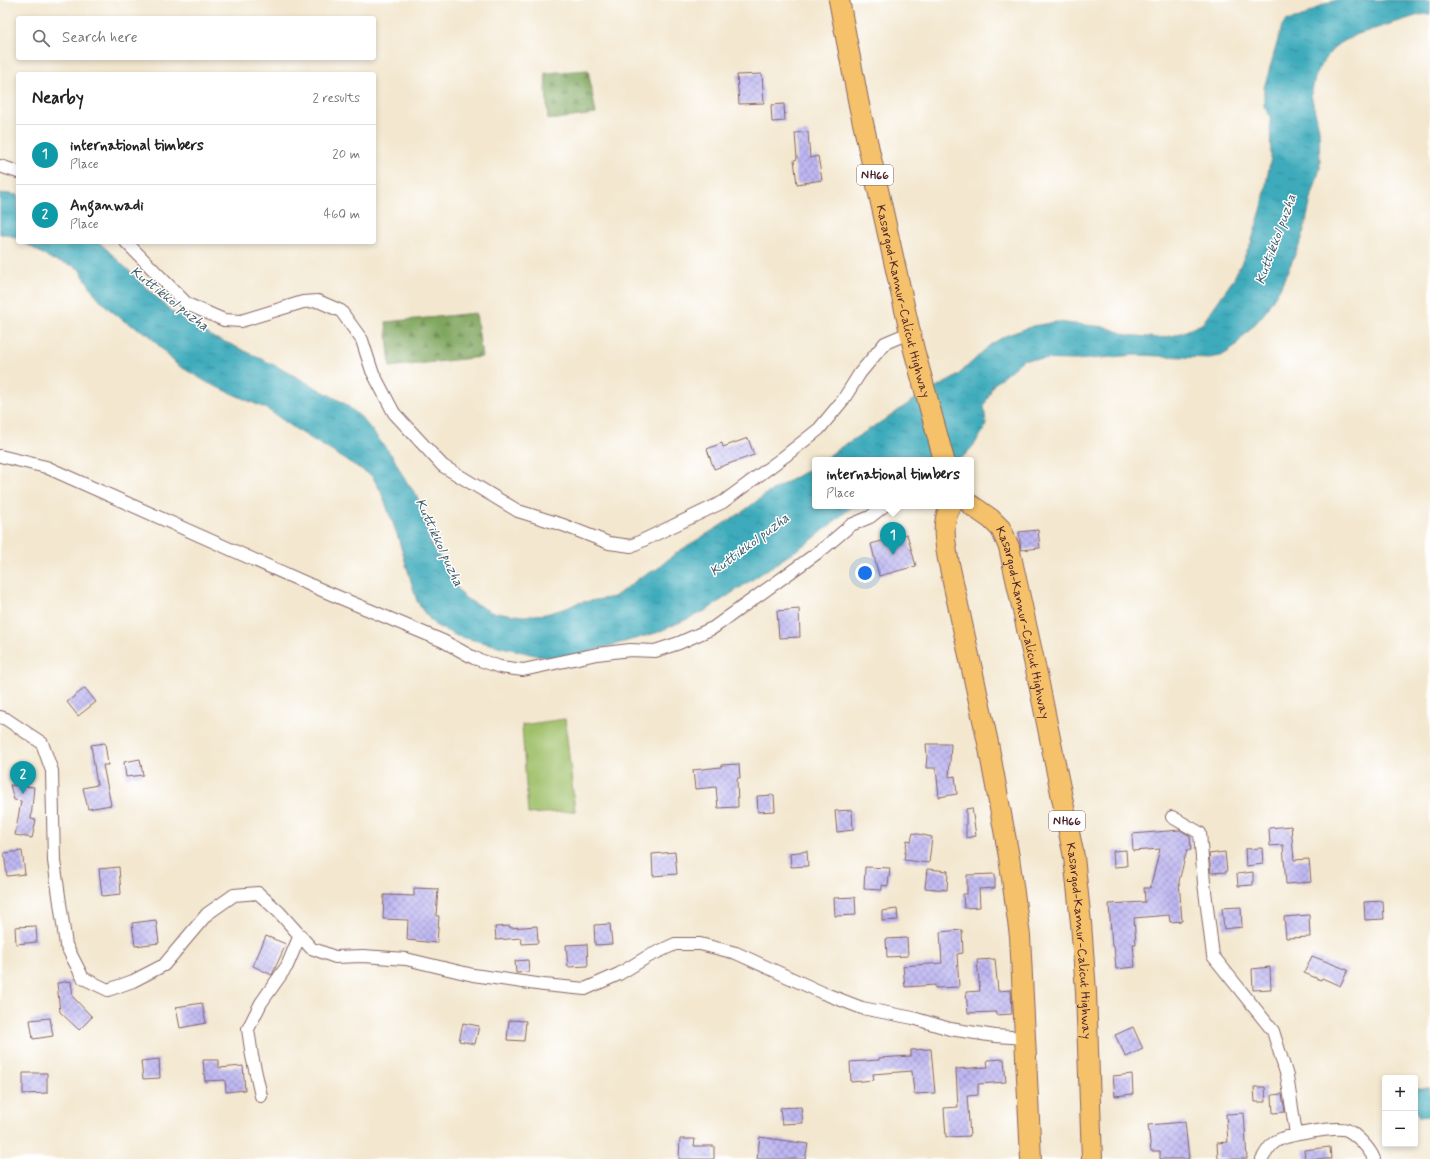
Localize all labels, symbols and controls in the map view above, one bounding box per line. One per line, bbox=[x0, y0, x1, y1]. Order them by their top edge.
search box bbox=[16, 16, 376, 60]
icon: search bbox=[30, 27, 52, 49]
text: Search here bbox=[62, 28, 138, 48]
text: Nearby bbox=[32, 87, 84, 109]
text: 2 results bbox=[313, 90, 360, 107]
text: international timbers bbox=[70, 136, 204, 156]
text: 1 bbox=[42, 146, 48, 163]
text: 20 m bbox=[332, 146, 360, 163]
text: Place bbox=[70, 156, 99, 173]
road number: NH66 bbox=[857, 165, 893, 185]
water label: Kuttikkol puzha bbox=[1251, 192, 1301, 287]
text: Anganwadi bbox=[70, 196, 144, 216]
street label: Kasargod-Kannur-Calicut Highway bbox=[872, 203, 934, 400]
text: 2 bbox=[42, 206, 48, 223]
text: 460 m bbox=[324, 206, 360, 223]
text: Place bbox=[70, 216, 99, 233]
water label: Kuttikkol puzha bbox=[126, 262, 212, 335]
popup bbox=[812, 457, 974, 509]
text: international timbers bbox=[826, 465, 960, 485]
text: Place bbox=[826, 485, 855, 502]
water label: Kuttikkol puzha bbox=[411, 496, 467, 589]
water label: Kuttikkol puzha bbox=[706, 509, 793, 581]
pin: 1 bbox=[880, 522, 906, 555]
street label: Kasargod-Kannur-Calicut Highway bbox=[991, 524, 1053, 721]
your location bbox=[855, 563, 875, 583]
pin: 2 bbox=[10, 761, 36, 794]
road number: NH66 bbox=[1049, 811, 1085, 831]
street label: Kasargod-Kannur-Calicut Highway bbox=[1061, 841, 1095, 1040]
map controls bbox=[1382, 1075, 1418, 1147]
button: + bbox=[1382, 1075, 1418, 1111]
button: − bbox=[1382, 1111, 1418, 1147]

